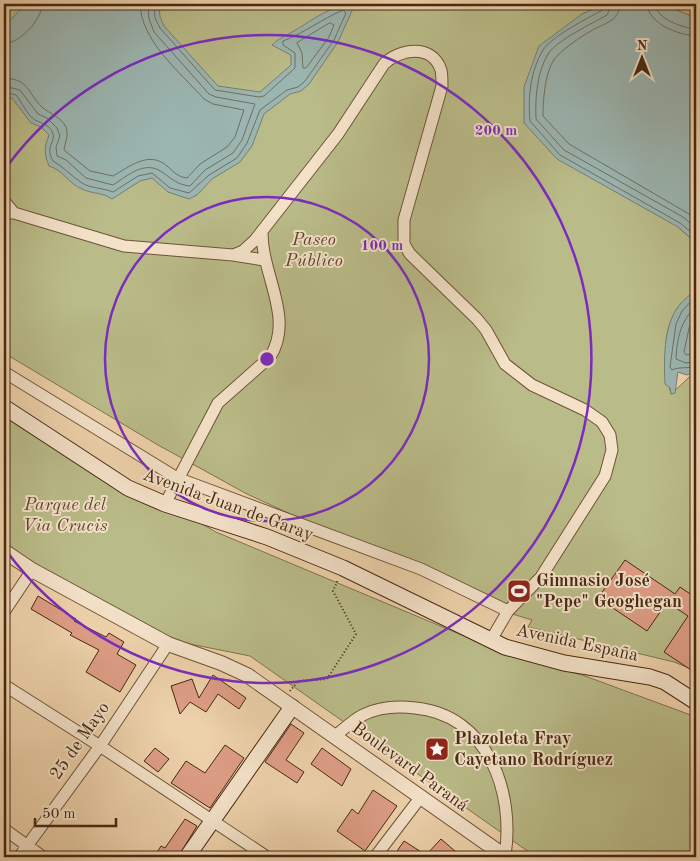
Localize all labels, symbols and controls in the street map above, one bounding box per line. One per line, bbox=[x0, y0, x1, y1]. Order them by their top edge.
north arrow bbox=[618, 32, 668, 82]
text: N bbox=[637, 39, 648, 53]
text: 200 m bbox=[475, 124, 517, 139]
park label: Paseo Público bbox=[284, 231, 343, 270]
text: 100 m bbox=[361, 239, 403, 254]
centre of rings bbox=[258, 350, 276, 368]
street label: Avenida Juan de Garay bbox=[140, 466, 316, 544]
park label: Parque del Via Crucis bbox=[23, 496, 108, 535]
place label: Gimnasio José "Pepe" Geoghegan bbox=[536, 572, 682, 611]
sports icon: Gimnasio José "Pepe" Geoghegan bbox=[506, 578, 532, 604]
street label: Avenida España bbox=[514, 621, 640, 665]
street label: 25 de Mayo bbox=[47, 699, 113, 783]
street label: Boulevard Paraná bbox=[348, 719, 472, 815]
place label: Plazoleta Fray Cayetano Rodríguez bbox=[454, 730, 613, 769]
place icon: Plazoleta Fray Cayetano Rodríguez bbox=[424, 736, 450, 762]
scale bar bbox=[35, 796, 116, 828]
text: 50 m bbox=[42, 807, 76, 822]

